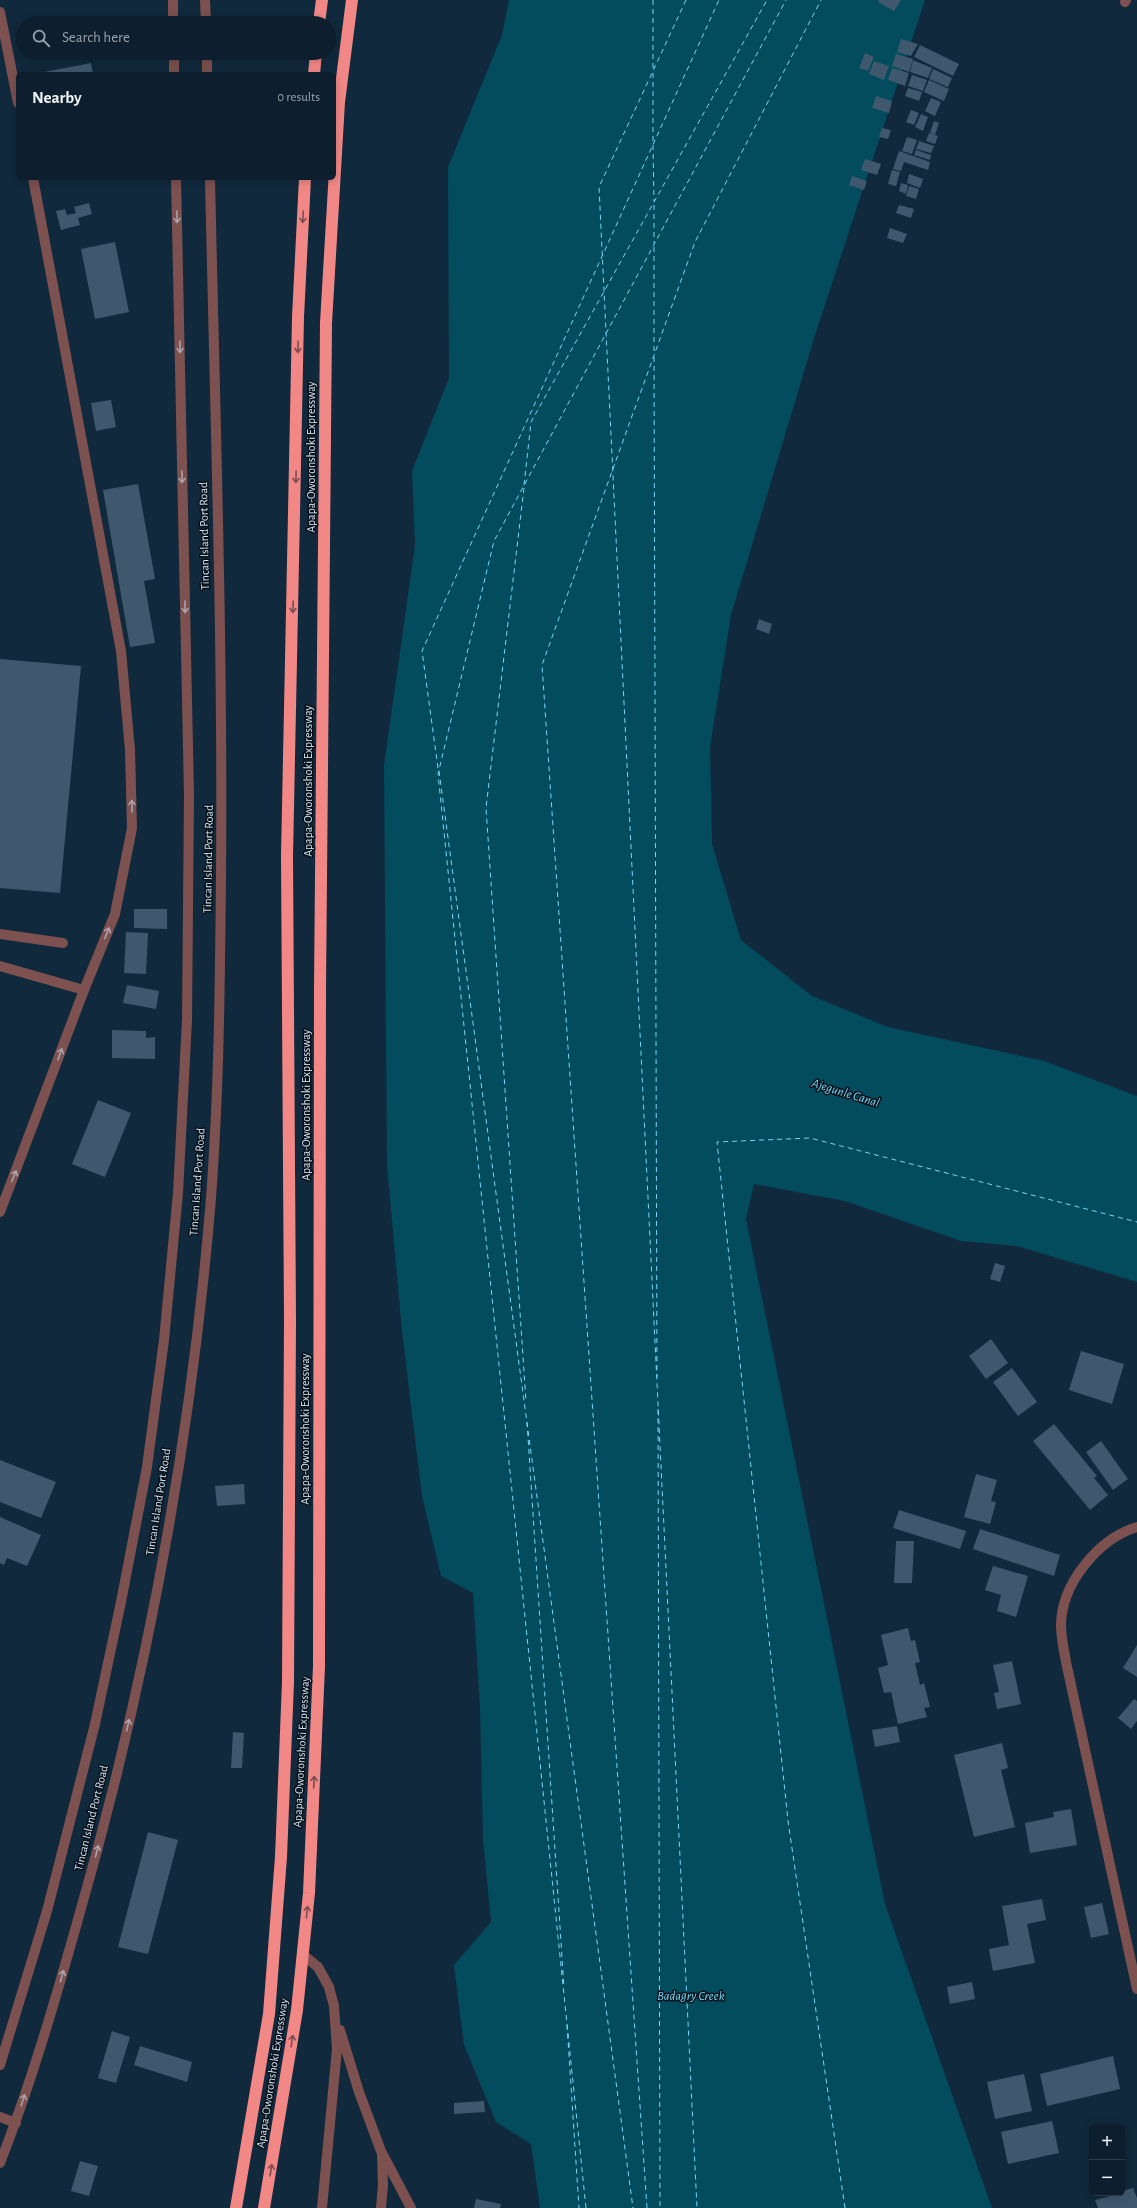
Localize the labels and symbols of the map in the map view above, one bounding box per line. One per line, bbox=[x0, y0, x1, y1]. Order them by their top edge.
one-way arrow bbox=[173, 210, 181, 223]
one-way arrow bbox=[299, 210, 307, 223]
one-way arrow bbox=[176, 340, 184, 353]
one-way arrow bbox=[294, 340, 302, 353]
street label: Apapa-Oworonshoki Expressway bbox=[305, 381, 318, 533]
one-way arrow bbox=[179, 470, 186, 483]
one-way arrow bbox=[292, 470, 300, 483]
street label: Tincan Island Port Road bbox=[197, 482, 211, 590]
one-way arrow bbox=[181, 600, 189, 613]
one-way arrow bbox=[289, 600, 297, 613]
street label: Apapa-Oworonshoki Expressway bbox=[302, 705, 315, 857]
one-way arrow bbox=[128, 800, 135, 813]
street label: Tincan Island Port Road bbox=[201, 805, 215, 913]
one-way arrow bbox=[104, 928, 112, 940]
street label: Apapa-Oworonshoki Expressway bbox=[300, 1029, 313, 1181]
one-way arrow bbox=[57, 1049, 65, 1061]
water label: Ajegunle Canal bbox=[809, 1077, 881, 1110]
street label: Tincan Island Port Road bbox=[187, 1128, 207, 1236]
one-way arrow bbox=[11, 1170, 19, 1182]
street label: Apapa-Oworonshoki Expressway bbox=[299, 1353, 312, 1505]
street label: Tincan Island Port Road bbox=[144, 1448, 172, 1556]
street label: Apapa-Oworonshoki Expressway bbox=[291, 1676, 312, 1828]
one-way arrow bbox=[125, 1719, 133, 1732]
street label: Tincan Island Port Road bbox=[72, 1764, 110, 1872]
one-way arrow bbox=[310, 1776, 317, 1789]
one-way arrow bbox=[94, 1845, 102, 1858]
one-way arrow bbox=[303, 1906, 310, 1919]
one-way arrow bbox=[59, 1970, 66, 1983]
water label: Badagry Creek bbox=[657, 1990, 725, 2003]
street label: Apapa-Oworonshoki Expressway bbox=[254, 1997, 291, 2149]
one-way arrow bbox=[288, 2035, 296, 2048]
one-way arrow bbox=[20, 2094, 27, 2107]
one-way arrow bbox=[267, 2163, 275, 2176]

